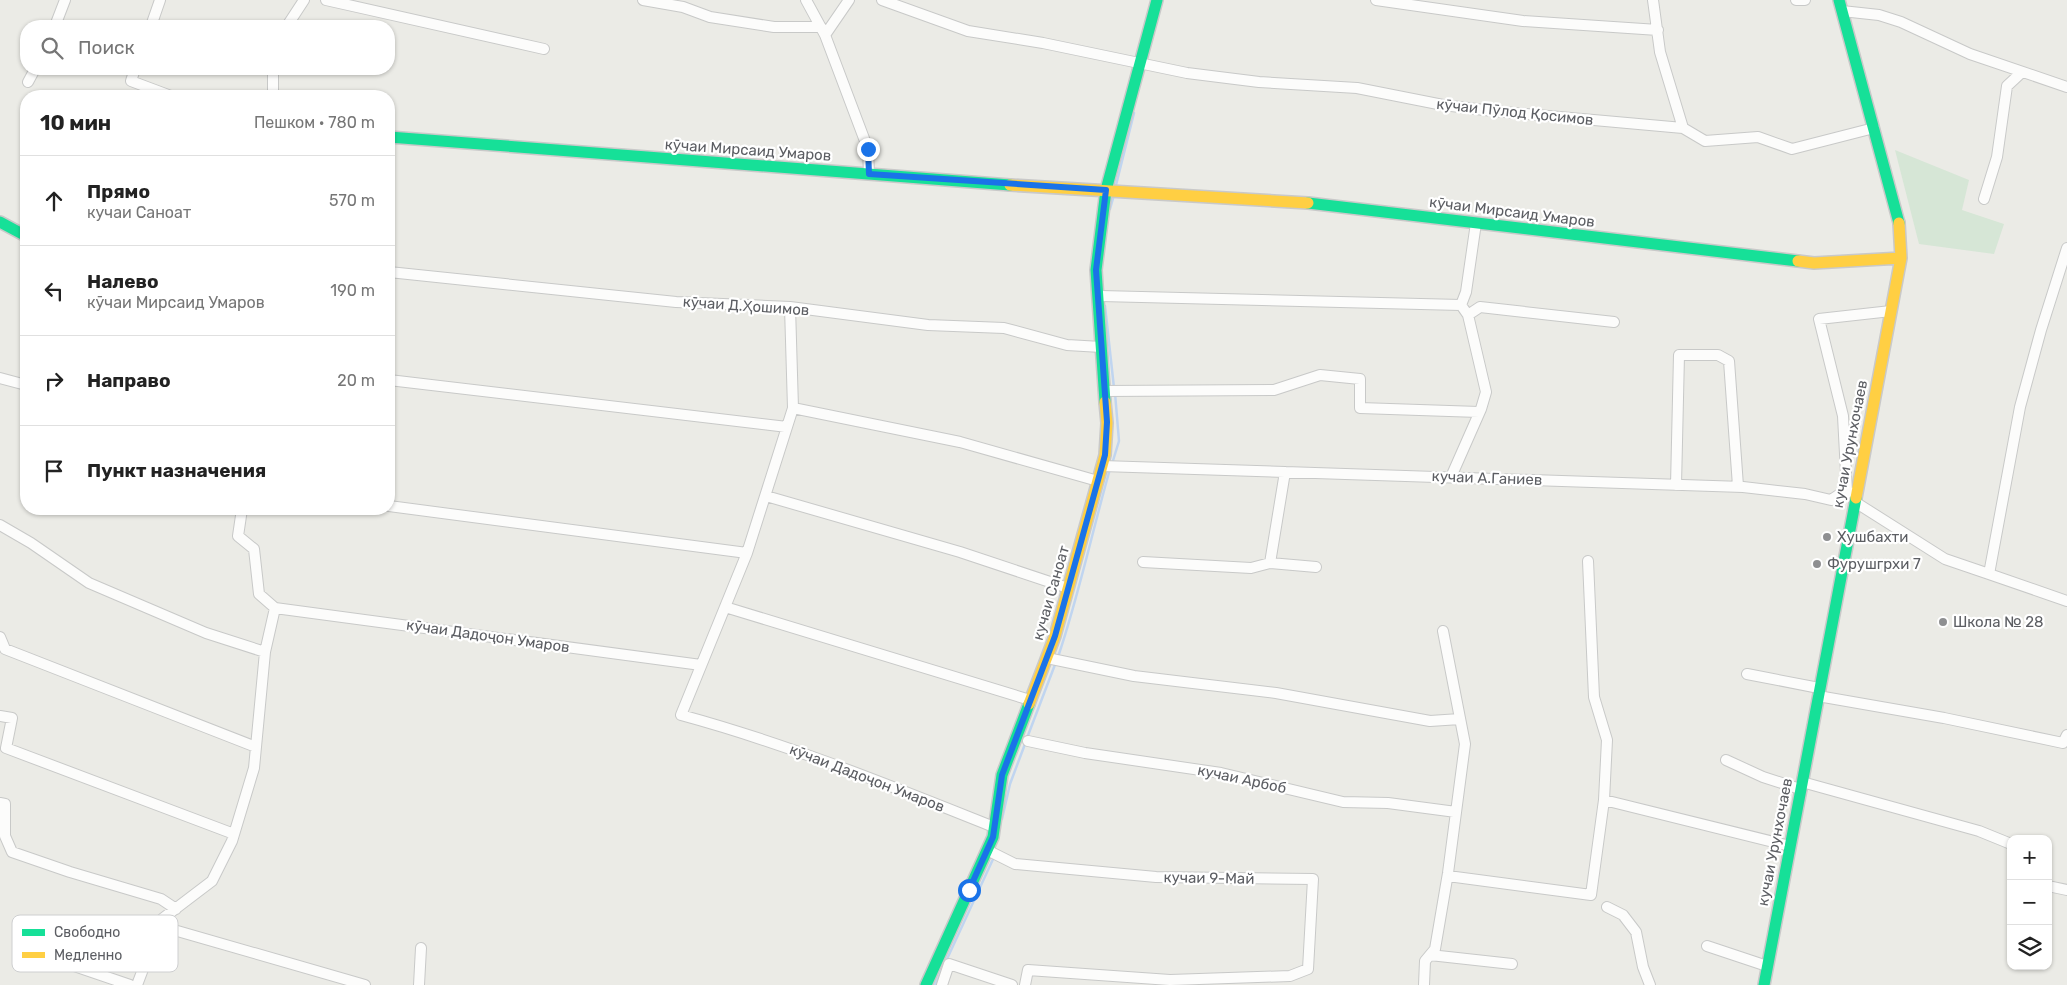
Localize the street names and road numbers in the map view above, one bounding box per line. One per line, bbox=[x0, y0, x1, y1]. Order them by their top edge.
street label: кӯчаи Пӯлод Қосимов bbox=[1436, 95, 1594, 129]
street label: кӯчаи Мирсаид Умаров bbox=[664, 135, 832, 165]
street label: кӯчаи Мирсаид Умаров bbox=[1428, 193, 1596, 231]
street label: кӯчаи Д.Ҳошимов bbox=[682, 293, 810, 319]
street label: кучаи Урунхочаев bbox=[1829, 379, 1871, 509]
street label: кучаи А.Ганиев bbox=[1431, 467, 1543, 489]
street label: кучаи Саноат bbox=[1029, 543, 1073, 642]
street label: кӯчаи Дадоҷон Умаров bbox=[405, 616, 571, 656]
street label: кӯчаи Дадоҷон Умаров bbox=[787, 740, 947, 816]
street label: кучаи Арбоб bbox=[1196, 761, 1288, 797]
street label: кучаи Урунхочаев bbox=[1754, 777, 1796, 907]
street label: кучаи 9-Май bbox=[1163, 868, 1255, 888]

